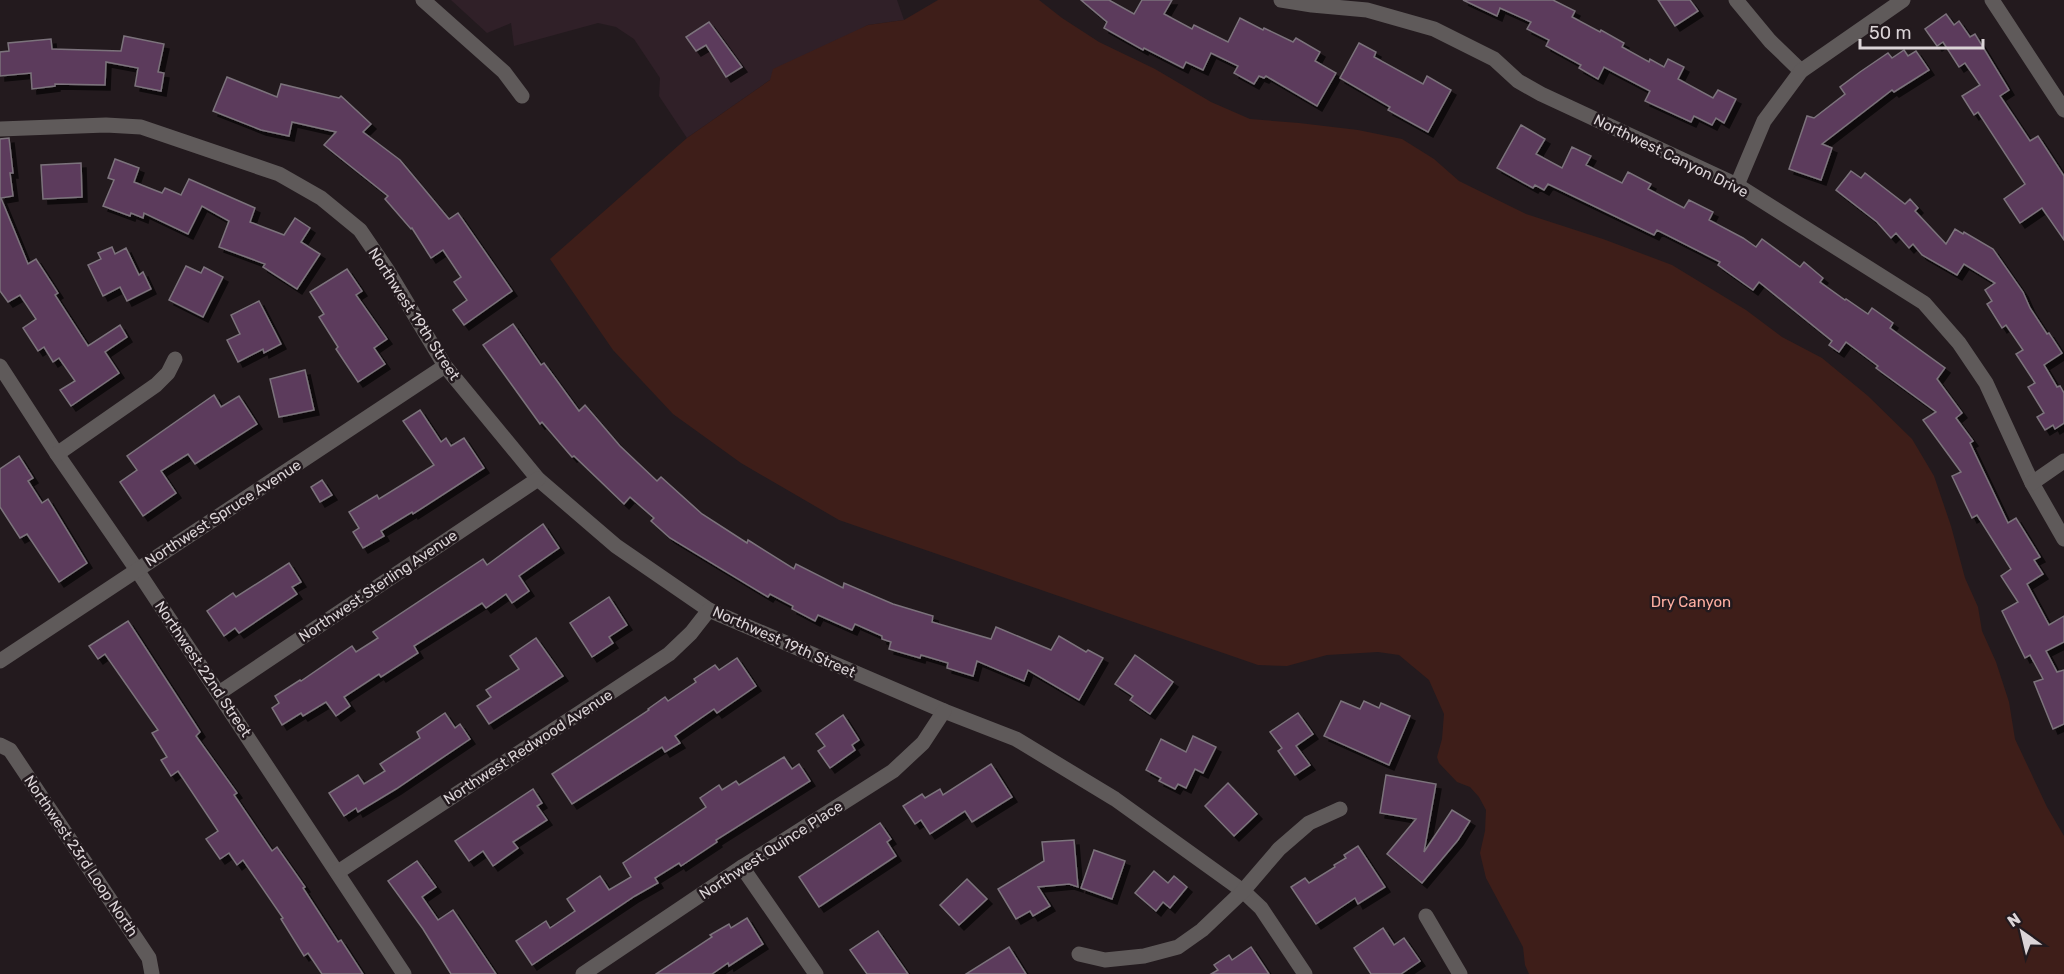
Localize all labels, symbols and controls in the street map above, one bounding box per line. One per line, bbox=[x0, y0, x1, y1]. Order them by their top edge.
scale bar bbox=[1860, 12, 1983, 50]
text: 50 m bbox=[1869, 22, 1912, 44]
street label: Northwest Canyon Drive bbox=[1591, 111, 1751, 201]
street label: Northwest 19th Street bbox=[364, 244, 464, 384]
street label: Northwest Spruce Avenue bbox=[142, 456, 304, 570]
street label: Northwest Sterling Avenue bbox=[295, 526, 461, 646]
park label: Dry Canyon bbox=[1651, 593, 1731, 611]
street label: Northwest 22nd Street bbox=[151, 598, 255, 740]
street label: Northwest 19th Street bbox=[710, 602, 858, 682]
street label: Northwest Redwood Avenue bbox=[440, 686, 616, 808]
street label: Northwest 23rd Loop North bbox=[20, 772, 142, 940]
street label: Northwest Quince Place bbox=[696, 797, 846, 903]
north arrow bbox=[1992, 902, 2052, 962]
text: N bbox=[2004, 909, 2024, 931]

